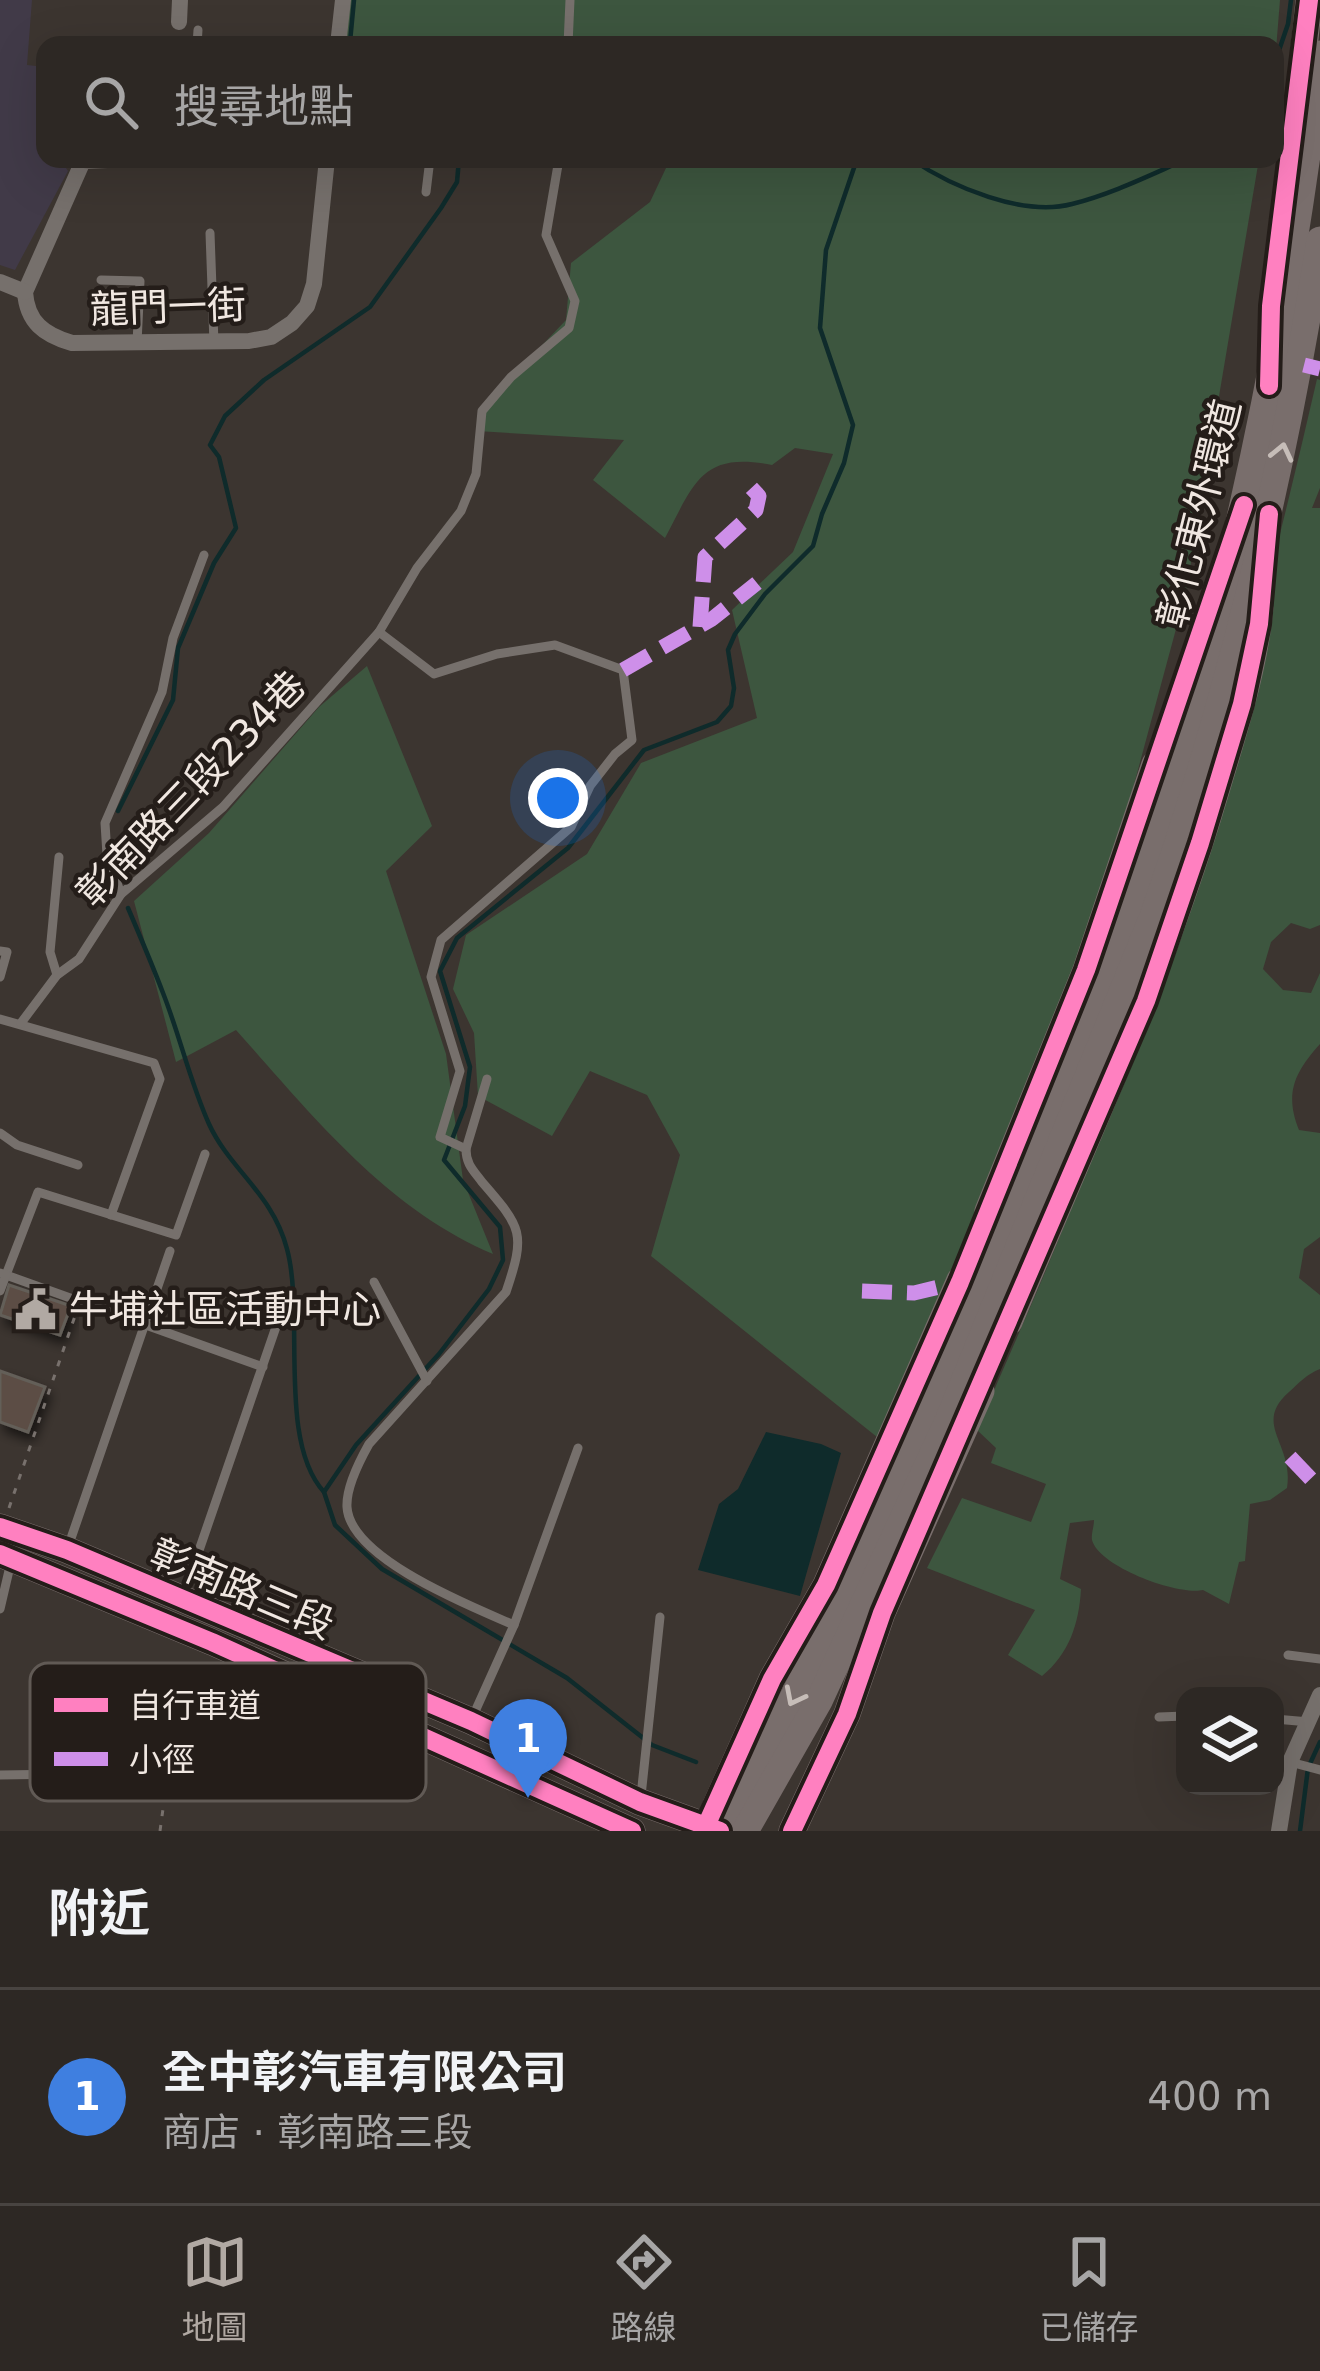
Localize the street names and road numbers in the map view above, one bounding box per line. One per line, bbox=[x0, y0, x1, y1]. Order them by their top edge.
street label: 龍門一街 bbox=[89, 282, 247, 332]
street label: 彰化東外環道 bbox=[1149, 395, 1249, 633]
street label: 彰南路三段234巷 bbox=[68, 662, 314, 916]
street label: 彰南路三段 bbox=[143, 1530, 341, 1648]

